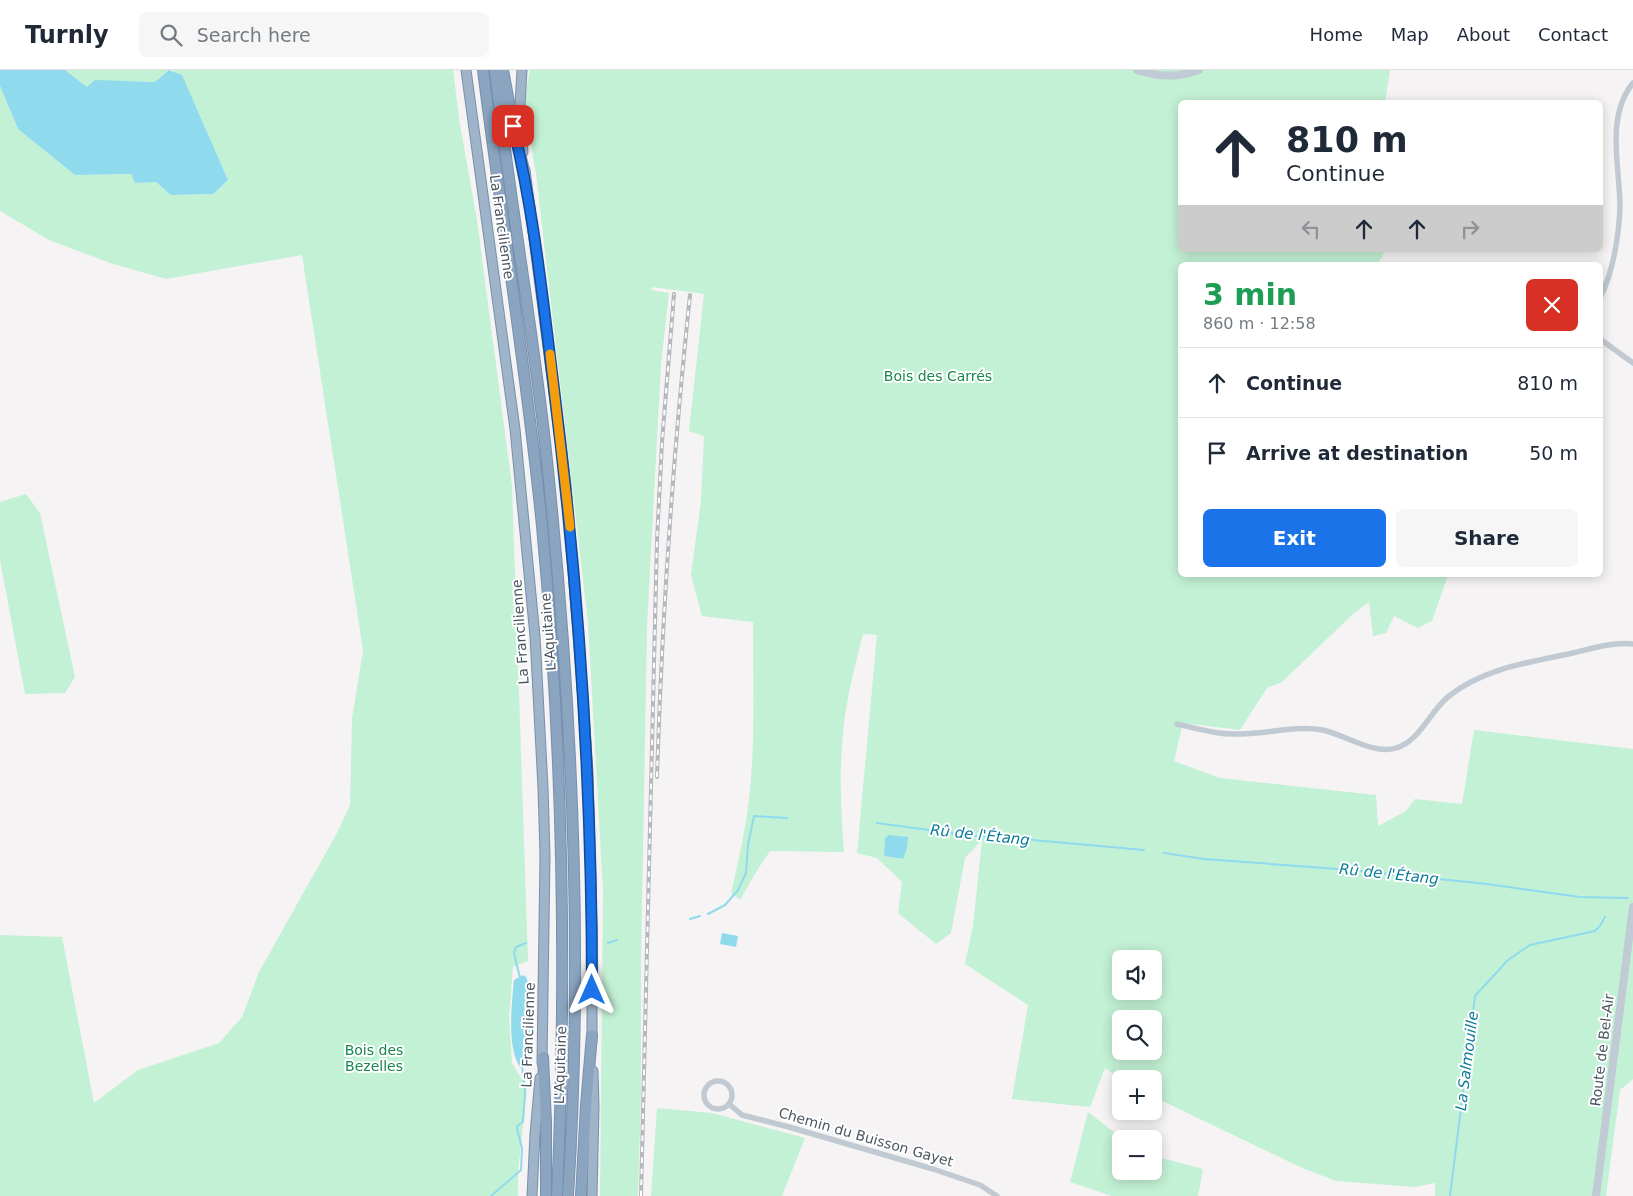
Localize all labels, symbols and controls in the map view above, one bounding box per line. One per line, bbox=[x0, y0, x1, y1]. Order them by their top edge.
search box bbox=[139, 12, 489, 57]
text: Turnly bbox=[25, 21, 109, 49]
icon: search bbox=[157, 21, 185, 49]
text: Search here bbox=[197, 24, 311, 46]
text: Home bbox=[1310, 24, 1363, 45]
text: Map bbox=[1391, 24, 1429, 45]
text: About bbox=[1457, 24, 1510, 45]
text: Contact bbox=[1538, 24, 1608, 45]
pin bbox=[492, 105, 534, 147]
icon: arrive bbox=[499, 112, 527, 140]
icon: ahead bbox=[1203, 120, 1268, 185]
text: 810 m bbox=[1286, 120, 1408, 160]
text: Continue bbox=[1286, 161, 1385, 186]
street label: La Francilienne bbox=[487, 174, 517, 280]
icon: left bbox=[1297, 215, 1325, 243]
icon: ahead bbox=[1350, 215, 1378, 243]
icon: ahead bbox=[1403, 215, 1431, 243]
icon: right bbox=[1456, 215, 1484, 243]
text: 3 min bbox=[1203, 277, 1297, 312]
button: close bbox=[1526, 279, 1578, 331]
text: 860 m · 12:58 bbox=[1203, 314, 1316, 333]
park label: Bois des Carrés bbox=[884, 368, 992, 384]
icon: ahead bbox=[1203, 369, 1231, 397]
text: Continue bbox=[1246, 372, 1342, 394]
text: 810 m bbox=[1517, 372, 1578, 394]
icon: arrive bbox=[1203, 439, 1231, 467]
text: Arrive at destination bbox=[1246, 442, 1468, 464]
text: 50 m bbox=[1529, 442, 1578, 464]
button: Exit bbox=[1203, 509, 1386, 567]
button: Share bbox=[1396, 509, 1578, 567]
street label: La Francilienne bbox=[508, 579, 532, 685]
street label: L'Aquitaine bbox=[537, 592, 559, 672]
water label: Rû de l'Étang bbox=[929, 820, 1031, 849]
water label: Rû de l'Étang bbox=[1338, 859, 1440, 888]
map controls bbox=[1112, 950, 1162, 1180]
button: sound bbox=[1112, 950, 1162, 1000]
position arrow bbox=[565, 963, 617, 1015]
street label: La Francilienne bbox=[518, 982, 538, 1088]
street label: Route de Bel-Air bbox=[1587, 993, 1617, 1107]
button: search bbox=[1112, 1010, 1162, 1060]
water label: La Salmouille bbox=[1452, 1010, 1482, 1112]
street label: L'Aquitaine bbox=[551, 1026, 569, 1104]
park label: Bois des Bezelles bbox=[345, 1042, 403, 1074]
button: + bbox=[1112, 1070, 1162, 1120]
street label: Chemin du Buisson Gayet bbox=[777, 1104, 956, 1170]
button: − bbox=[1112, 1130, 1162, 1180]

